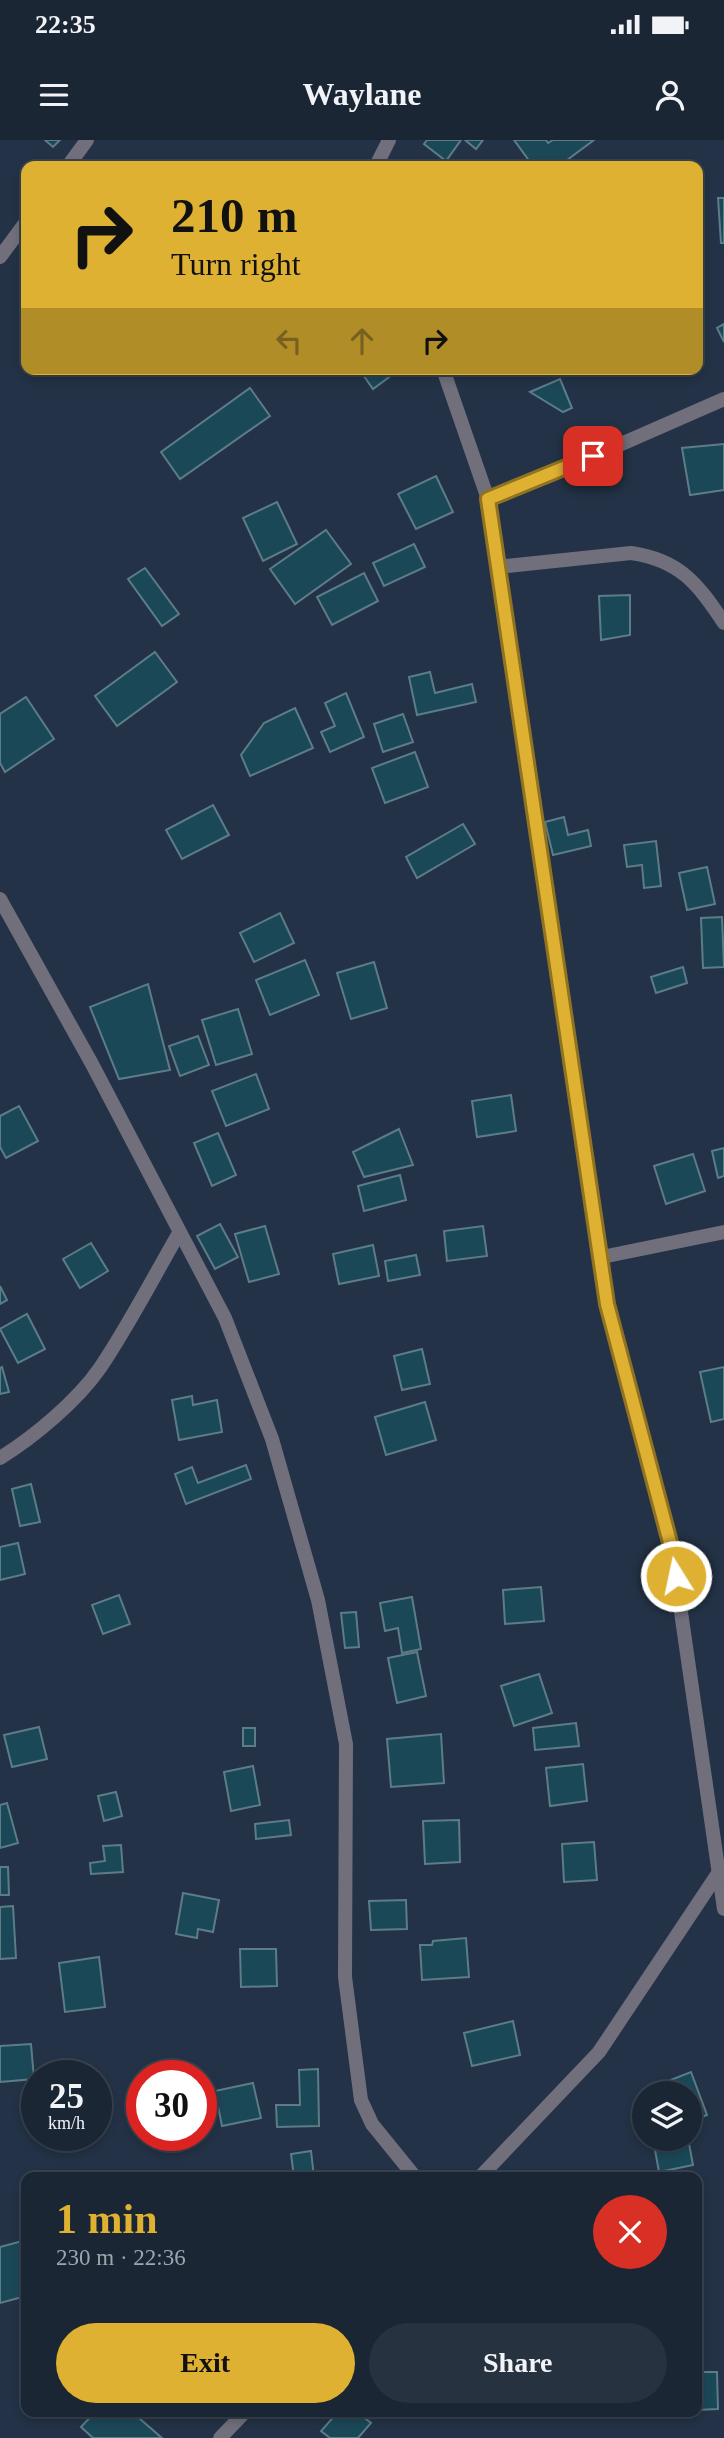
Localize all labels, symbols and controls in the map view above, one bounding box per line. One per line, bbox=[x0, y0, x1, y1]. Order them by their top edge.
text: 22:35 bbox=[35, 10, 96, 39]
icon: menu bbox=[35, 76, 73, 114]
text: Waylane bbox=[302, 76, 422, 112]
icon: person bbox=[651, 76, 689, 114]
text: 210 m bbox=[171, 188, 298, 243]
icon: right bbox=[56, 189, 147, 280]
text: Turn right bbox=[171, 246, 301, 282]
icon: left bbox=[270, 322, 308, 360]
icon: ahead bbox=[343, 322, 381, 360]
icon: right bbox=[416, 322, 454, 360]
pin bbox=[563, 426, 623, 486]
icon: arrive bbox=[574, 437, 612, 475]
position arrow bbox=[639, 1539, 713, 1613]
speed limit sign: 30 bbox=[126, 2060, 217, 2151]
text: 25 bbox=[49, 2077, 84, 2116]
map controls bbox=[632, 2081, 702, 2151]
button: layers bbox=[632, 2081, 702, 2151]
text: km/h bbox=[48, 2113, 85, 2133]
button: close bbox=[593, 2195, 667, 2269]
text: 1 min bbox=[56, 2196, 158, 2242]
text: 230 m · 22:36 bbox=[56, 2245, 186, 2270]
button: Exit bbox=[56, 2323, 355, 2403]
button: Share bbox=[369, 2323, 667, 2403]

